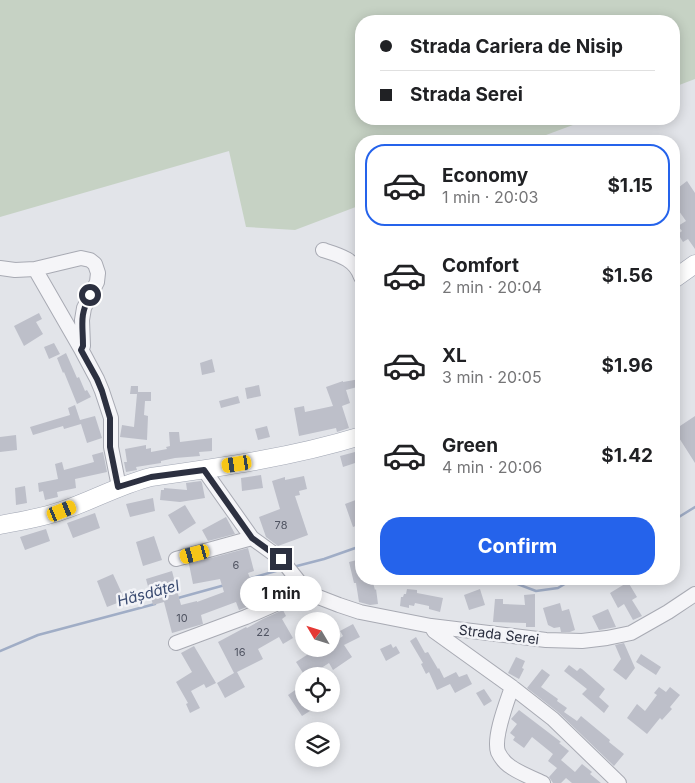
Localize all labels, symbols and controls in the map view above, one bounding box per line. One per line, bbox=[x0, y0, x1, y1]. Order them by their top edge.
text: Strada Cariera de Nisip bbox=[410, 35, 623, 58]
text: Strada Serei bbox=[410, 83, 523, 106]
icon: car bbox=[382, 163, 427, 208]
text: Economy bbox=[442, 164, 528, 187]
text: $1.15 bbox=[607, 174, 653, 197]
text: 1 min · 20:03 bbox=[442, 187, 538, 207]
icon: car bbox=[382, 253, 427, 298]
text: Comfort bbox=[442, 254, 519, 277]
text: $1.56 bbox=[602, 264, 653, 287]
text: 2 min · 20:04 bbox=[442, 277, 542, 297]
route start bbox=[79, 284, 101, 306]
icon: car bbox=[382, 343, 427, 388]
text: XL bbox=[442, 344, 467, 367]
text: $1.96 bbox=[602, 354, 653, 377]
text: 3 min · 20:05 bbox=[442, 367, 542, 387]
icon: car bbox=[382, 433, 427, 478]
text: Green bbox=[442, 434, 498, 457]
text: $1.42 bbox=[601, 444, 653, 467]
car bbox=[221, 454, 252, 474]
text: 4 min · 20:06 bbox=[442, 457, 542, 477]
car bbox=[45, 498, 78, 524]
button: Confirm bbox=[380, 517, 655, 575]
house number: 78 bbox=[275, 518, 288, 532]
car bbox=[178, 543, 211, 565]
route end bbox=[270, 548, 292, 570]
house number: 6 bbox=[233, 558, 240, 572]
water label: Hășdățel bbox=[115, 575, 182, 610]
callout: 1 min bbox=[240, 576, 322, 612]
text: 1 min bbox=[261, 583, 301, 603]
house number: 10 bbox=[176, 611, 188, 625]
north arrow bbox=[295, 612, 340, 658]
map controls bbox=[295, 612, 340, 767]
street label: Strada Serei bbox=[458, 621, 540, 647]
house number: 22 bbox=[256, 625, 270, 639]
house number: 16 bbox=[234, 645, 246, 659]
button: locate bbox=[295, 667, 340, 712]
button: layers bbox=[295, 722, 340, 767]

